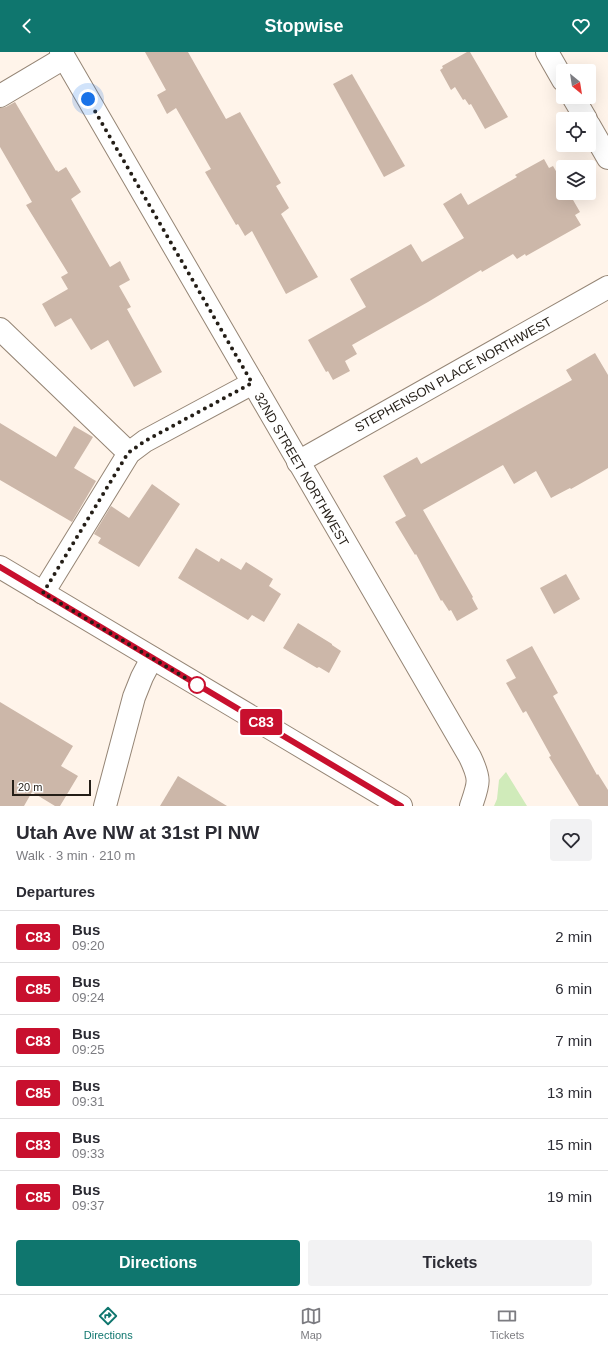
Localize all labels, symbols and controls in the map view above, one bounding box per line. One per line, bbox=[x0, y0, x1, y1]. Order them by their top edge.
icon: back bbox=[16, 15, 38, 37]
icon: heart bbox=[570, 15, 592, 37]
text: Stopwise bbox=[264, 16, 344, 36]
north arrow bbox=[556, 64, 596, 104]
map controls bbox=[556, 64, 596, 200]
your location bbox=[78, 89, 98, 109]
button: locate bbox=[556, 112, 596, 152]
button: layers bbox=[556, 160, 596, 200]
street label: STEPHENSON PLACE NORTHWEST bbox=[352, 314, 554, 435]
street label: 32ND STREET NORTHWEST bbox=[251, 390, 352, 549]
unlabelled marker bbox=[188, 676, 206, 694]
line badge: C83 bbox=[238, 709, 284, 735]
text: C83 bbox=[248, 714, 274, 730]
scale bar bbox=[12, 778, 91, 797]
text: 20 m bbox=[18, 781, 42, 793]
button: heart bbox=[550, 819, 592, 861]
text: Utah Ave NW at 31st Pl NW bbox=[16, 822, 260, 843]
text: Walk · 3 min · 210 m bbox=[16, 848, 135, 863]
text: Departures bbox=[16, 883, 95, 900]
text: Bus bbox=[72, 921, 100, 938]
text: 2 min bbox=[555, 928, 592, 945]
text: C83 bbox=[25, 929, 51, 945]
text: 09:20 bbox=[72, 938, 105, 953]
text: Bus bbox=[72, 973, 100, 990]
text: 6 min bbox=[555, 980, 592, 997]
text: C85 bbox=[25, 981, 51, 997]
text: 09:24 bbox=[72, 990, 105, 1005]
text: Bus bbox=[72, 1025, 100, 1042]
text: 7 min bbox=[555, 1032, 592, 1049]
text: C83 bbox=[25, 1033, 51, 1049]
text: 09:25 bbox=[72, 1042, 105, 1057]
text: Bus bbox=[72, 1077, 100, 1094]
text: 13 min bbox=[547, 1084, 592, 1101]
text: C85 bbox=[25, 1085, 51, 1101]
text: 09:31 bbox=[72, 1094, 105, 1109]
text: Bus bbox=[72, 1129, 100, 1146]
text: 15 min bbox=[547, 1136, 592, 1153]
text: C83 bbox=[25, 1137, 51, 1153]
text: 09:33 bbox=[72, 1146, 105, 1161]
text: Bus bbox=[72, 1181, 100, 1198]
text: 19 min bbox=[547, 1188, 592, 1205]
text: C85 bbox=[25, 1189, 51, 1205]
text: 09:37 bbox=[72, 1198, 105, 1213]
button: Directions bbox=[16, 1240, 300, 1286]
button: Tickets bbox=[308, 1240, 592, 1286]
tab: Directions bbox=[84, 1305, 133, 1341]
tab: Map bbox=[300, 1305, 322, 1341]
tab: Tickets bbox=[490, 1305, 524, 1341]

